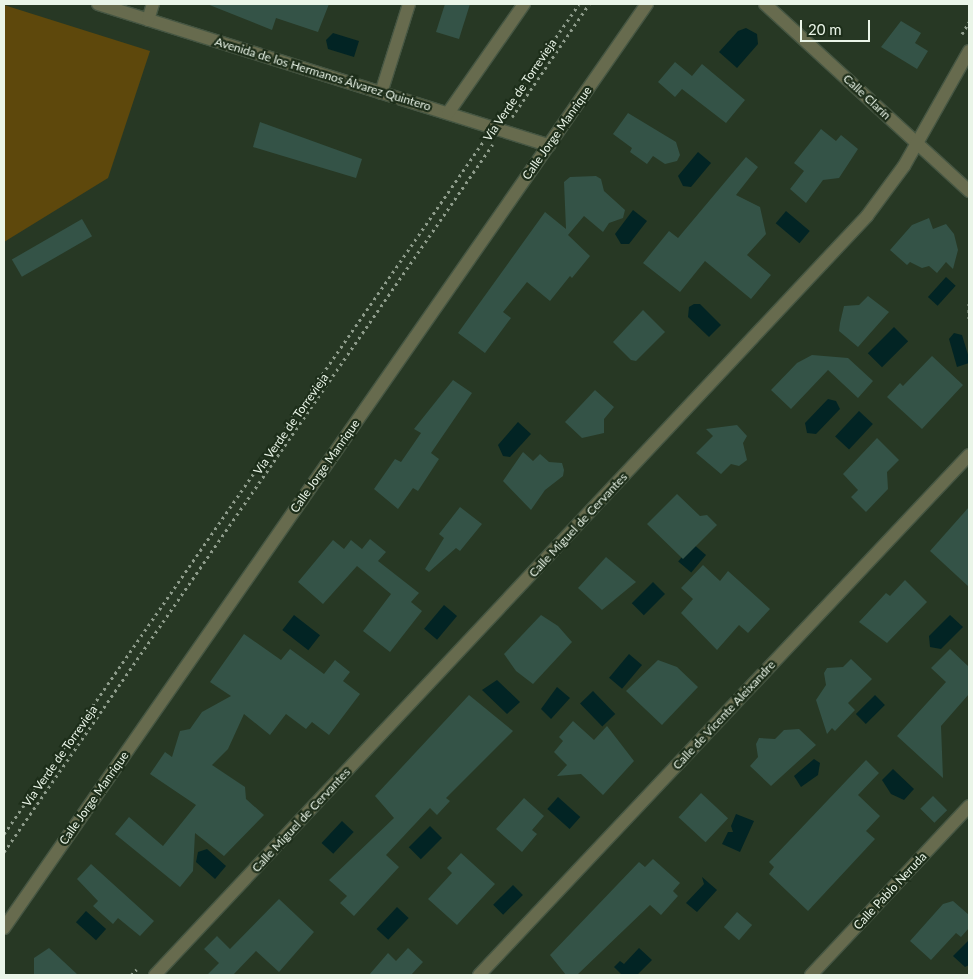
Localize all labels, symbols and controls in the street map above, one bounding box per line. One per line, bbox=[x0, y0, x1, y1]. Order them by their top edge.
scale bar bbox=[803, 10, 873, 42]
text: 20 m bbox=[808, 20, 842, 38]
street label: Avenida de los Hermanos Álvarez Quintero bbox=[213, 34, 433, 114]
street label: Vía Verde de Torrevieja bbox=[480, 36, 560, 144]
street label: Calle Clarín bbox=[840, 71, 894, 123]
street label: Calle Jorge Manrique bbox=[519, 83, 595, 183]
street label: Vía Verde de Torrevieja bbox=[250, 370, 332, 478]
street label: Calle Jorge Manrique bbox=[287, 416, 363, 516]
street label: Calle Miguel de Cervantes bbox=[526, 470, 630, 580]
street label: Calle de Vicente Aleixandre bbox=[669, 657, 779, 773]
street label: Vía Verde de Torrevieja bbox=[19, 702, 101, 810]
street label: Calle Jorge Manrique bbox=[56, 748, 132, 848]
street label: Calle Miguel de Cervantes bbox=[249, 765, 353, 875]
street label: Calle Pablo Neruda bbox=[850, 849, 930, 933]

